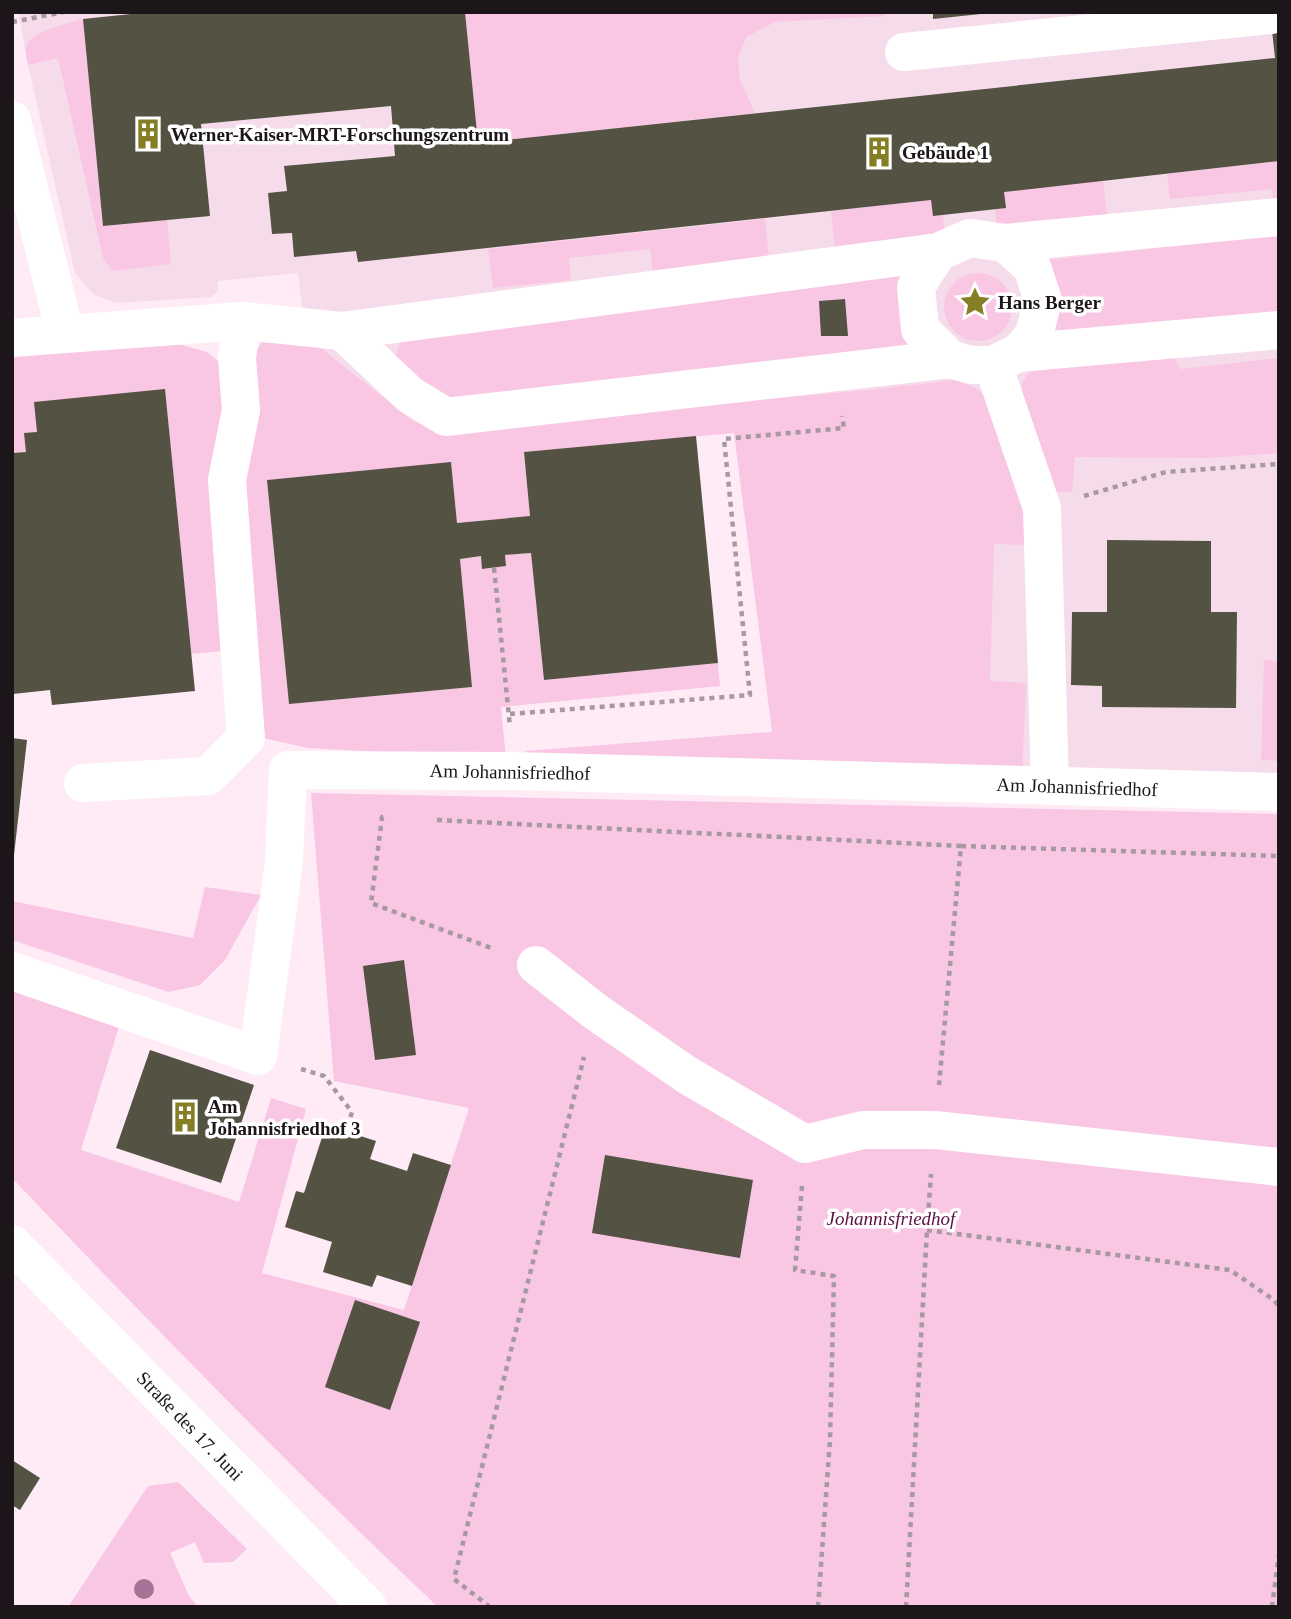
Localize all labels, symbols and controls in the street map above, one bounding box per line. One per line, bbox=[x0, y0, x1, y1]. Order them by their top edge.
building icon: Werner-Kaiser-MRT-Forschungszentrum bbox=[131, 117, 165, 151]
place label: Werner-Kaiser-MRT-Forschungszentrum bbox=[171, 124, 509, 145]
building icon: Gebäude 1 bbox=[862, 135, 896, 169]
place label: Gebäude 1 bbox=[902, 142, 989, 163]
place icon: Hans Berger bbox=[958, 285, 992, 319]
place label: Hans Berger bbox=[998, 292, 1101, 313]
street label: Am Johannisfriedhof bbox=[429, 760, 591, 784]
street label: Am Johannisfriedhof bbox=[996, 774, 1158, 800]
place label: Am Johannisfriedhof 3 bbox=[208, 1096, 361, 1139]
building icon: Am Johannisfriedhof 3 bbox=[168, 1100, 202, 1134]
park label: Johannisfriedhof bbox=[827, 1208, 958, 1229]
street label: Straße des 17. Juni bbox=[133, 1367, 247, 1485]

